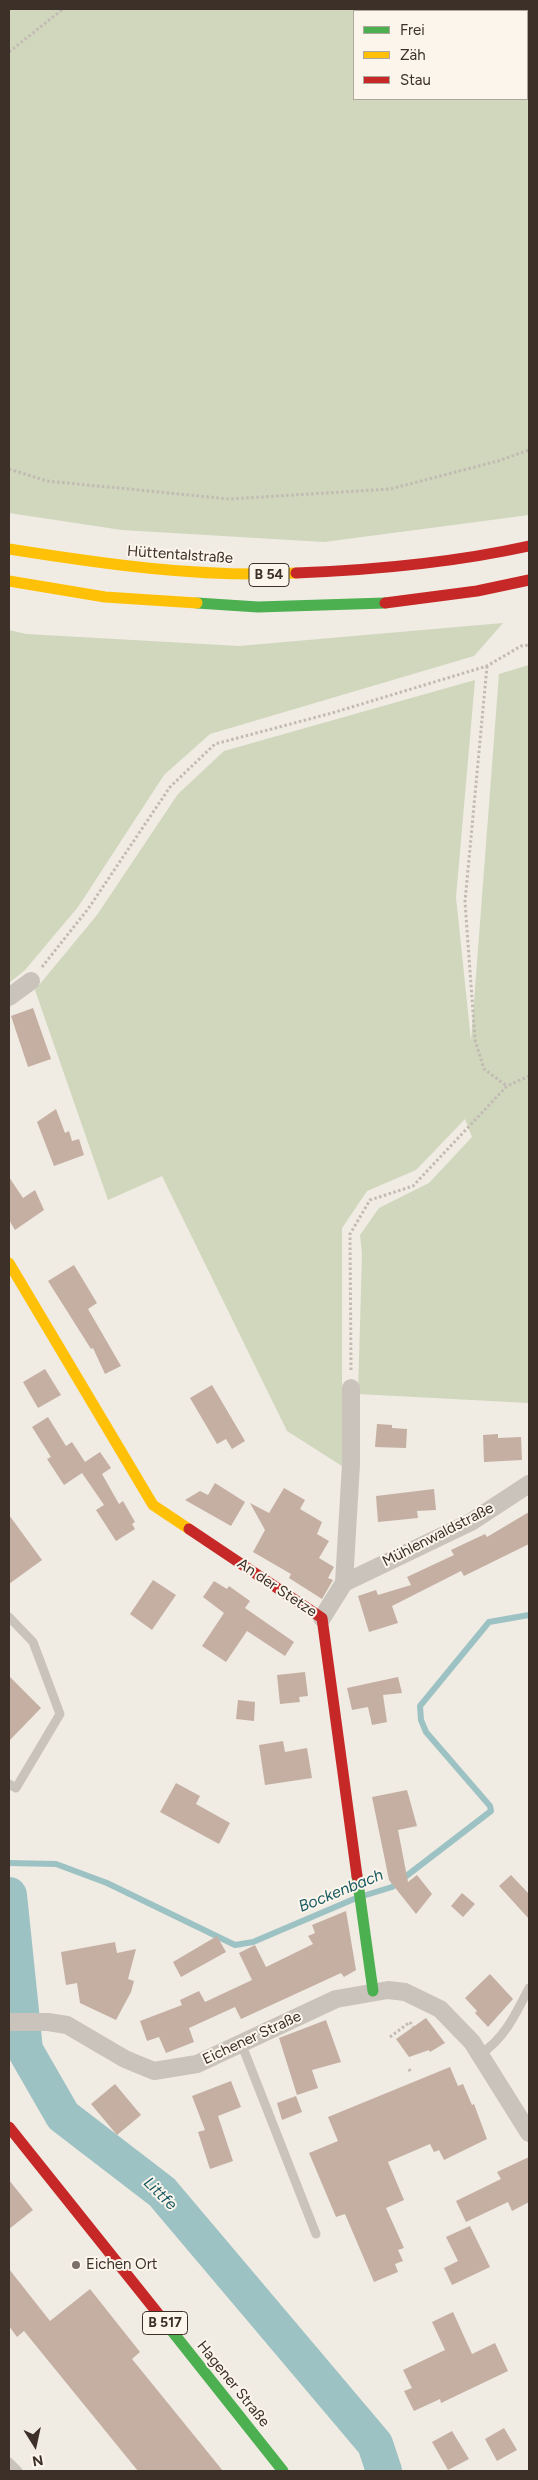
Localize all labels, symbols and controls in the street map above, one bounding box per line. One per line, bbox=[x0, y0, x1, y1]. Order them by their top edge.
legend bbox=[353, 10, 528, 100]
text: Frei bbox=[400, 21, 425, 39]
text: Zäh bbox=[400, 46, 426, 64]
text: Stau bbox=[400, 71, 431, 89]
street label: Hüttentalstraße bbox=[126, 542, 234, 568]
road number: B 54 bbox=[249, 564, 289, 586]
street label: Mühlenwaldstraße bbox=[379, 1499, 497, 1571]
street label: An der Stetze bbox=[234, 1555, 320, 1621]
water label: Bockenbach bbox=[296, 1865, 386, 1917]
street label: Eichener Straße bbox=[200, 2007, 304, 2069]
water label: Littfe bbox=[139, 2174, 181, 2214]
place label: Eichen Ort bbox=[86, 2256, 157, 2274]
marker: Eichen Ort bbox=[70, 2259, 82, 2271]
road number: B 517 bbox=[142, 2312, 188, 2334]
street label: Hagener Straße bbox=[193, 2337, 273, 2431]
north arrow bbox=[10, 2420, 60, 2470]
text: N bbox=[31, 2451, 45, 2470]

